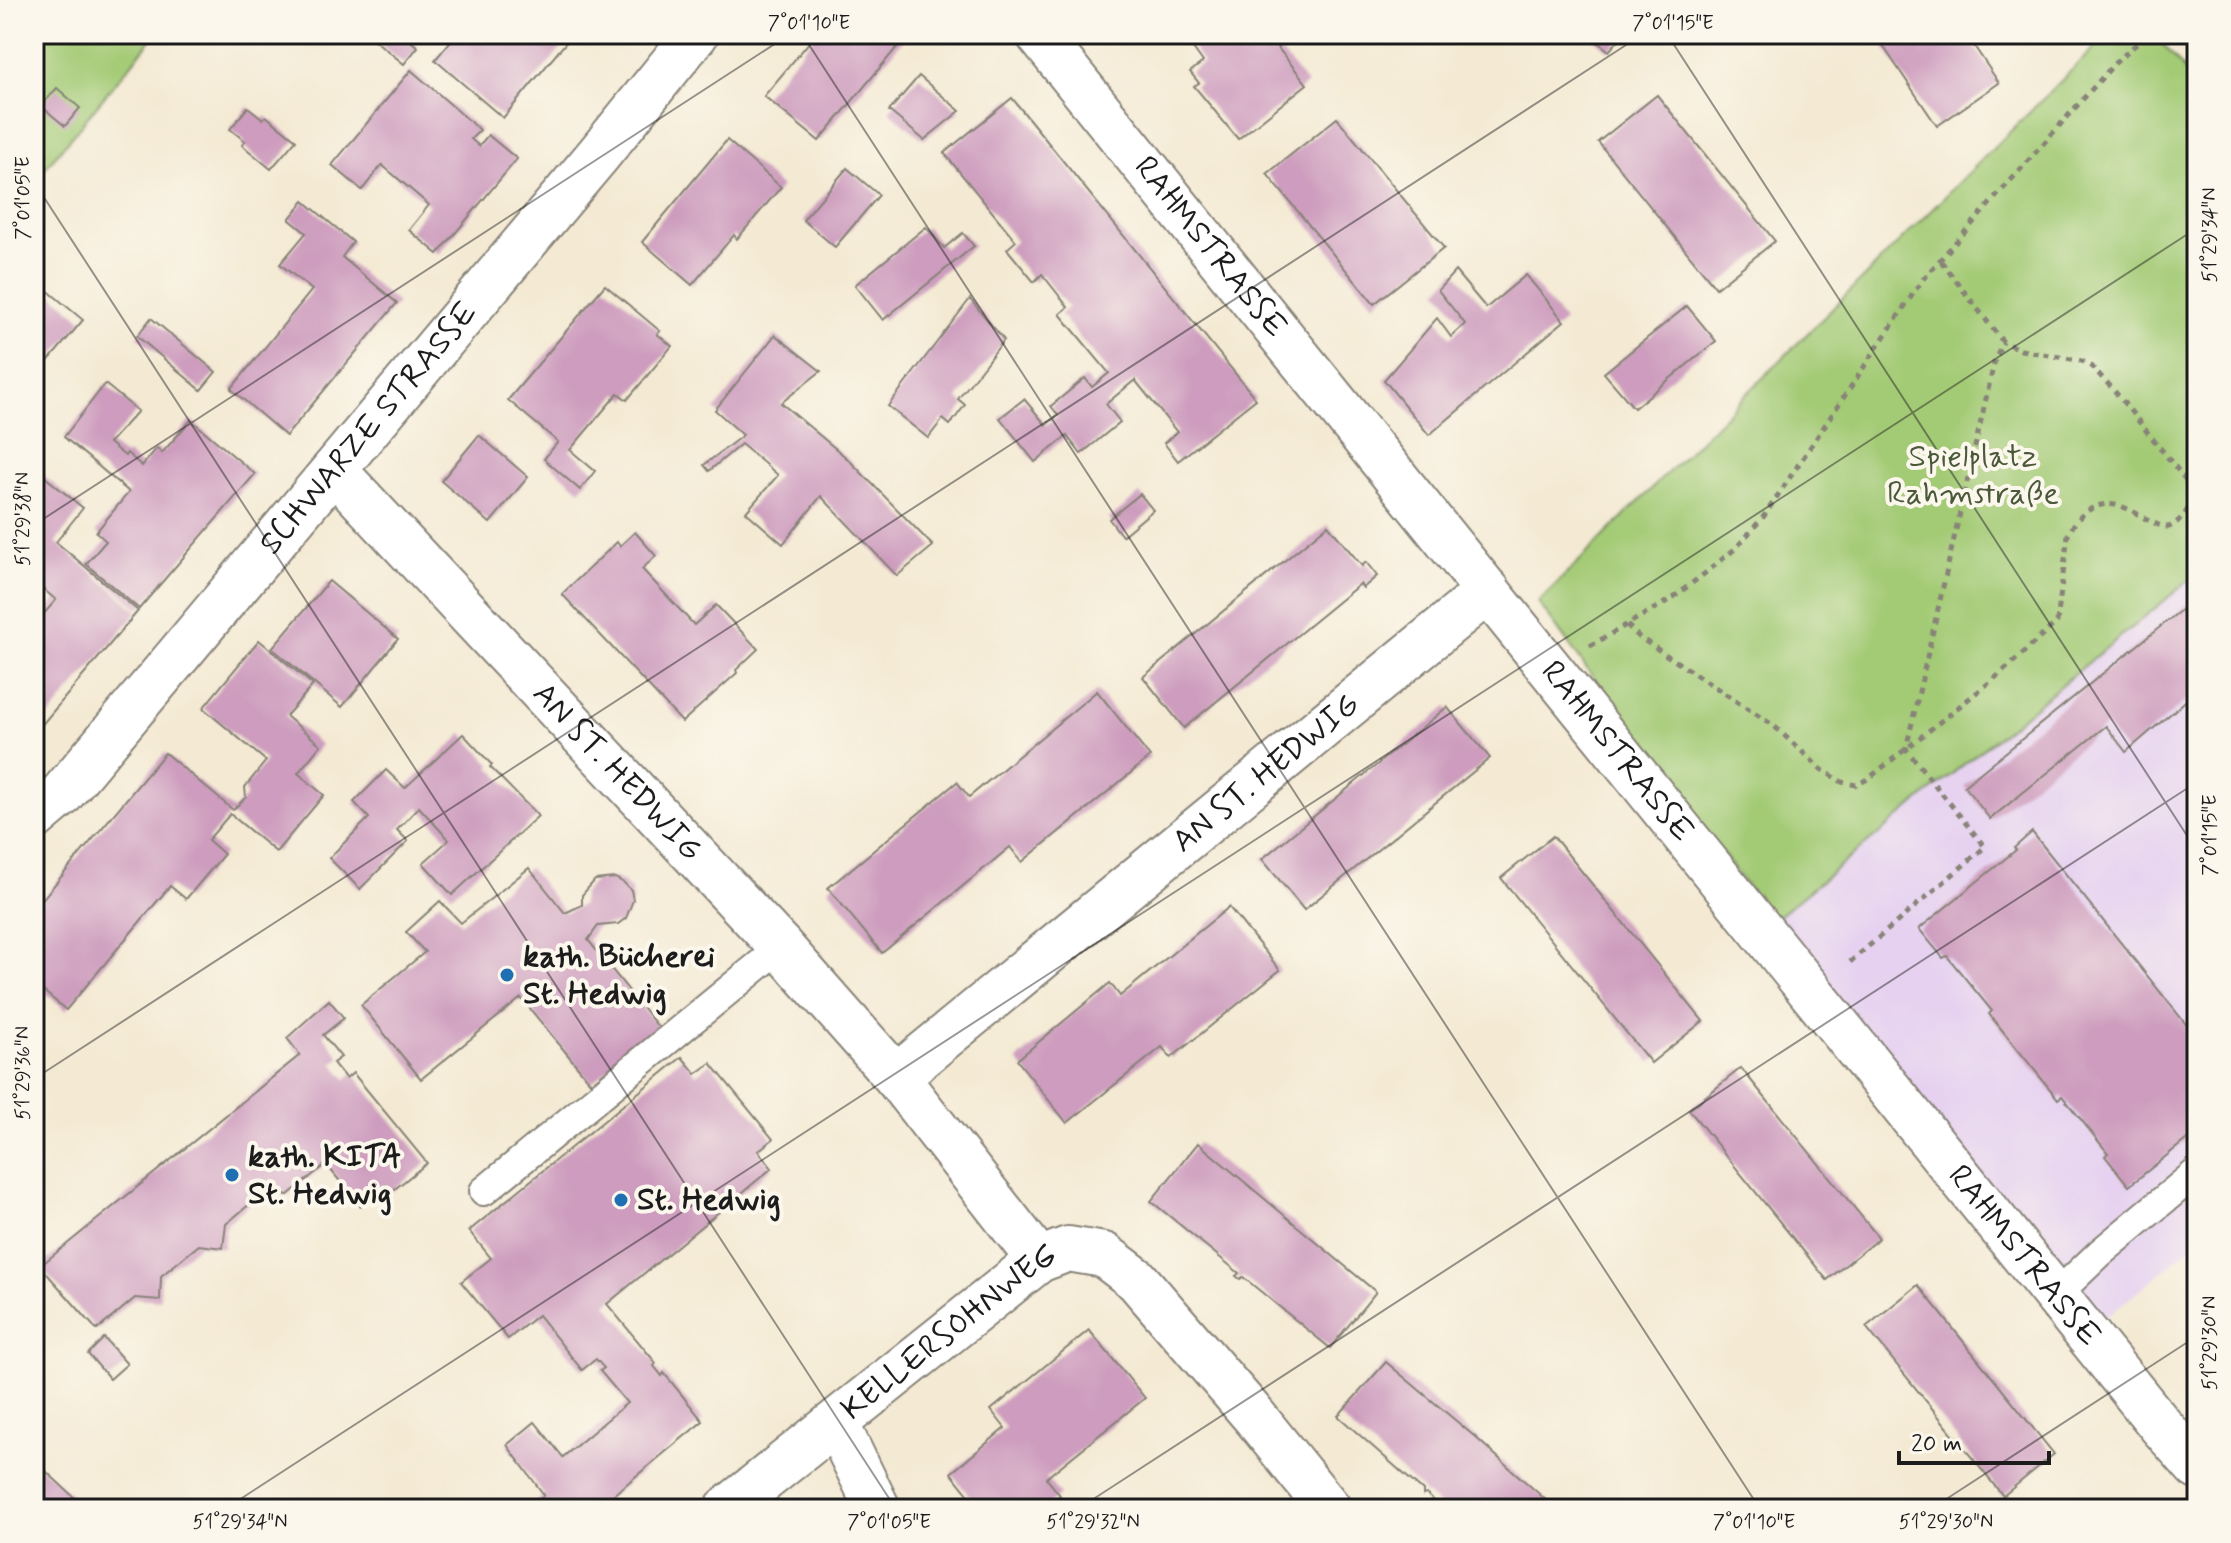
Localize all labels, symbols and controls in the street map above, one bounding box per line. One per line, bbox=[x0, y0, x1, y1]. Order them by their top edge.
text: 7°01'10"E bbox=[768, 10, 850, 37]
text: 7°01'15"E bbox=[1632, 10, 1714, 37]
street label: RAHMSTRASSE bbox=[1124, 148, 1296, 347]
text: 7°01'05"E bbox=[10, 156, 37, 240]
text: 51°29'34"N bbox=[2197, 187, 2224, 283]
street label: SCHWARZE STRASSE bbox=[250, 293, 487, 564]
park label: Spielplatz Rahmstraße bbox=[1887, 436, 2059, 515]
text: 51°29'38"N bbox=[10, 472, 37, 566]
street label: RAHMSTRASSE bbox=[1531, 652, 1703, 851]
street label: AN ST. HEDWIG bbox=[523, 674, 711, 871]
street label: AN ST. HEDWIG bbox=[1164, 684, 1368, 863]
text: 7°01'15"E bbox=[2197, 794, 2224, 876]
place label: kath. Bücherei St. Hedwig bbox=[523, 936, 715, 1016]
marker: kath. Bücherei St. Hedwig bbox=[498, 966, 516, 984]
text: 51°29'36"N bbox=[10, 1026, 37, 1120]
place label: kath. KITA St. Hedwig bbox=[248, 1136, 402, 1216]
street label: RAHMSTRASSE bbox=[1938, 1156, 2110, 1355]
marker: kath. KITA St. Hedwig bbox=[223, 1166, 241, 1184]
place label: St. Hedwig bbox=[637, 1179, 781, 1222]
marker: St. Hedwig bbox=[612, 1191, 630, 1209]
street label: KELLERSOHNWEG bbox=[833, 1234, 1062, 1431]
text: 51°29'30"N bbox=[2197, 1296, 2224, 1390]
scale bar bbox=[1899, 1415, 2049, 1465]
text: 20 m bbox=[1911, 1429, 1962, 1460]
text: 51°29'34"N bbox=[192, 1509, 288, 1536]
text: 7°01'05"E bbox=[847, 1509, 931, 1536]
text: 51°29'32"N bbox=[1046, 1509, 1140, 1536]
text: 7°01'10"E bbox=[1713, 1509, 1795, 1536]
text: 51°29'30"N bbox=[1899, 1509, 1993, 1536]

